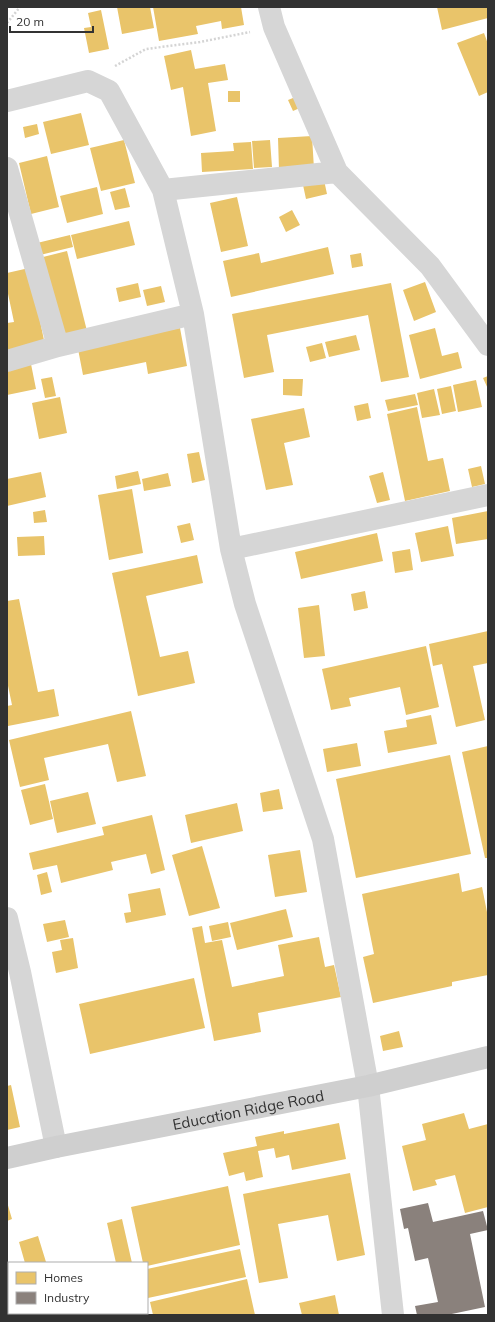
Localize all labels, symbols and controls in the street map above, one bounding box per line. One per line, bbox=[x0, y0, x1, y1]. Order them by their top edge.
scale bar bbox=[10, 8, 93, 34]
text: 20 m bbox=[16, 14, 44, 29]
street label: Education Ridge Road bbox=[171, 1085, 325, 1134]
legend bbox=[8, 1262, 148, 1314]
text: Homes bbox=[44, 1270, 83, 1285]
text: Industry bbox=[44, 1290, 90, 1305]

